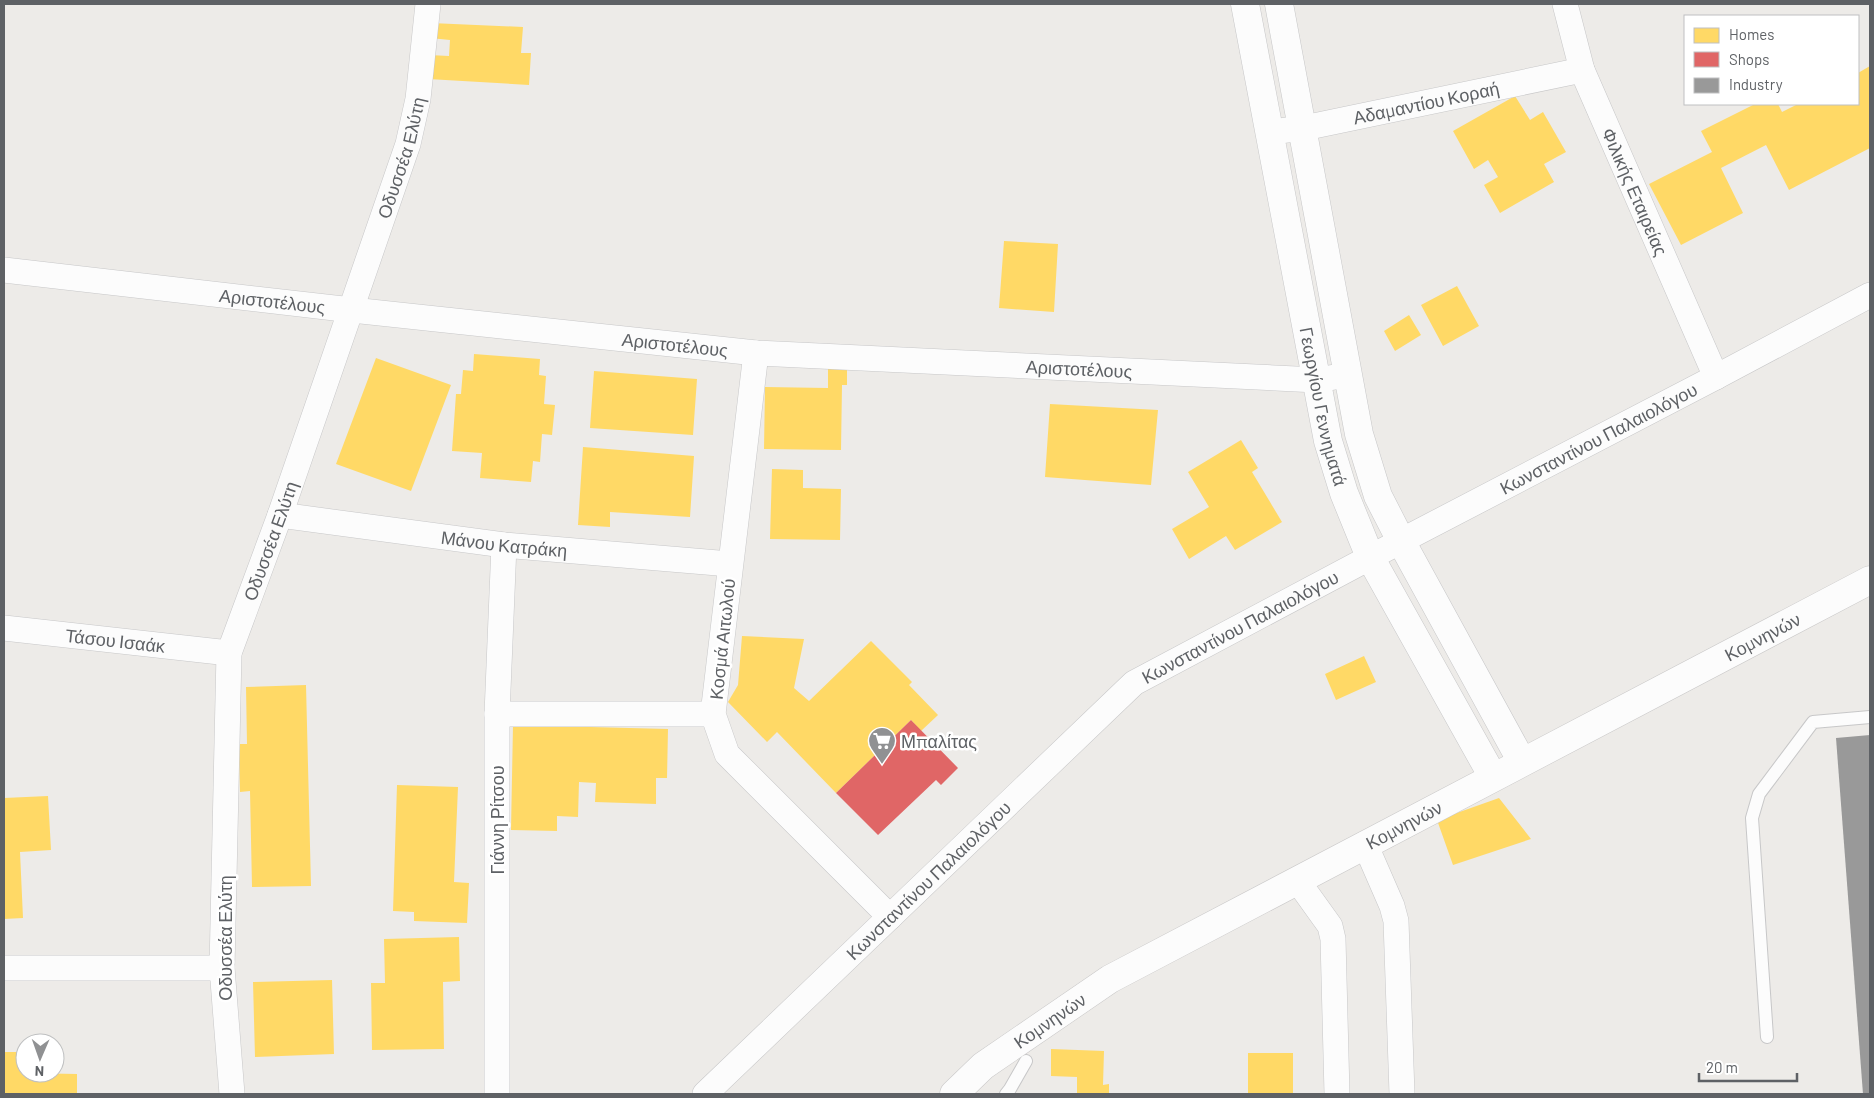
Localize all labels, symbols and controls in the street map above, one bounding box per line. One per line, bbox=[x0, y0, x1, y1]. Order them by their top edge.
legend bbox=[1684, 15, 1859, 105]
text: Homes bbox=[1729, 25, 1774, 43]
text: Shops bbox=[1729, 50, 1769, 68]
text: Industry bbox=[1729, 75, 1783, 93]
street label: Αδαμαντίου Κοραή bbox=[1351, 77, 1501, 128]
street label: Οδυσσέα Ελύτη bbox=[372, 95, 429, 221]
street label: Φιλικής Εταιρείας bbox=[1598, 124, 1673, 259]
street label: Αριστοτέλους bbox=[218, 284, 327, 318]
street label: Γεωργίου Γεννηματά bbox=[1296, 325, 1352, 488]
street label: Αριστοτέλους bbox=[621, 328, 729, 361]
street label: Αριστοτέλους bbox=[1025, 355, 1133, 382]
street label: Κωνσταντίνου Παλαιολόγου bbox=[1496, 378, 1701, 499]
street label: Οδυσσέα Ελύτη bbox=[238, 478, 302, 604]
street label: Μάνου Κατράκη bbox=[440, 526, 568, 561]
street label: Κωνσταντίνου Παλαιολόγου bbox=[1138, 565, 1342, 688]
street label: Κοσμά Αιτωλού bbox=[705, 577, 739, 701]
street label: Κομνηνών bbox=[1721, 608, 1804, 665]
street label: Τάσου Ισαάκ bbox=[64, 624, 167, 657]
supermarket icon: Μπαλίτας bbox=[867, 726, 897, 765]
place label: Μπαλίτας bbox=[901, 730, 977, 752]
street label: Γιάννη Ρίτσου bbox=[486, 766, 508, 874]
street label: Κωνσταντίνου Παλαιολόγου bbox=[841, 796, 1015, 964]
street label: Κομνηνών bbox=[1362, 796, 1445, 854]
street label: Οδυσσέα Ελύτη bbox=[214, 875, 236, 1001]
street label: Κομνηνών bbox=[1009, 988, 1090, 1053]
north arrow bbox=[15, 1033, 65, 1083]
scale bar bbox=[1699, 1050, 1796, 1082]
text: 20 m bbox=[1706, 1058, 1738, 1076]
text: N bbox=[35, 1063, 44, 1080]

